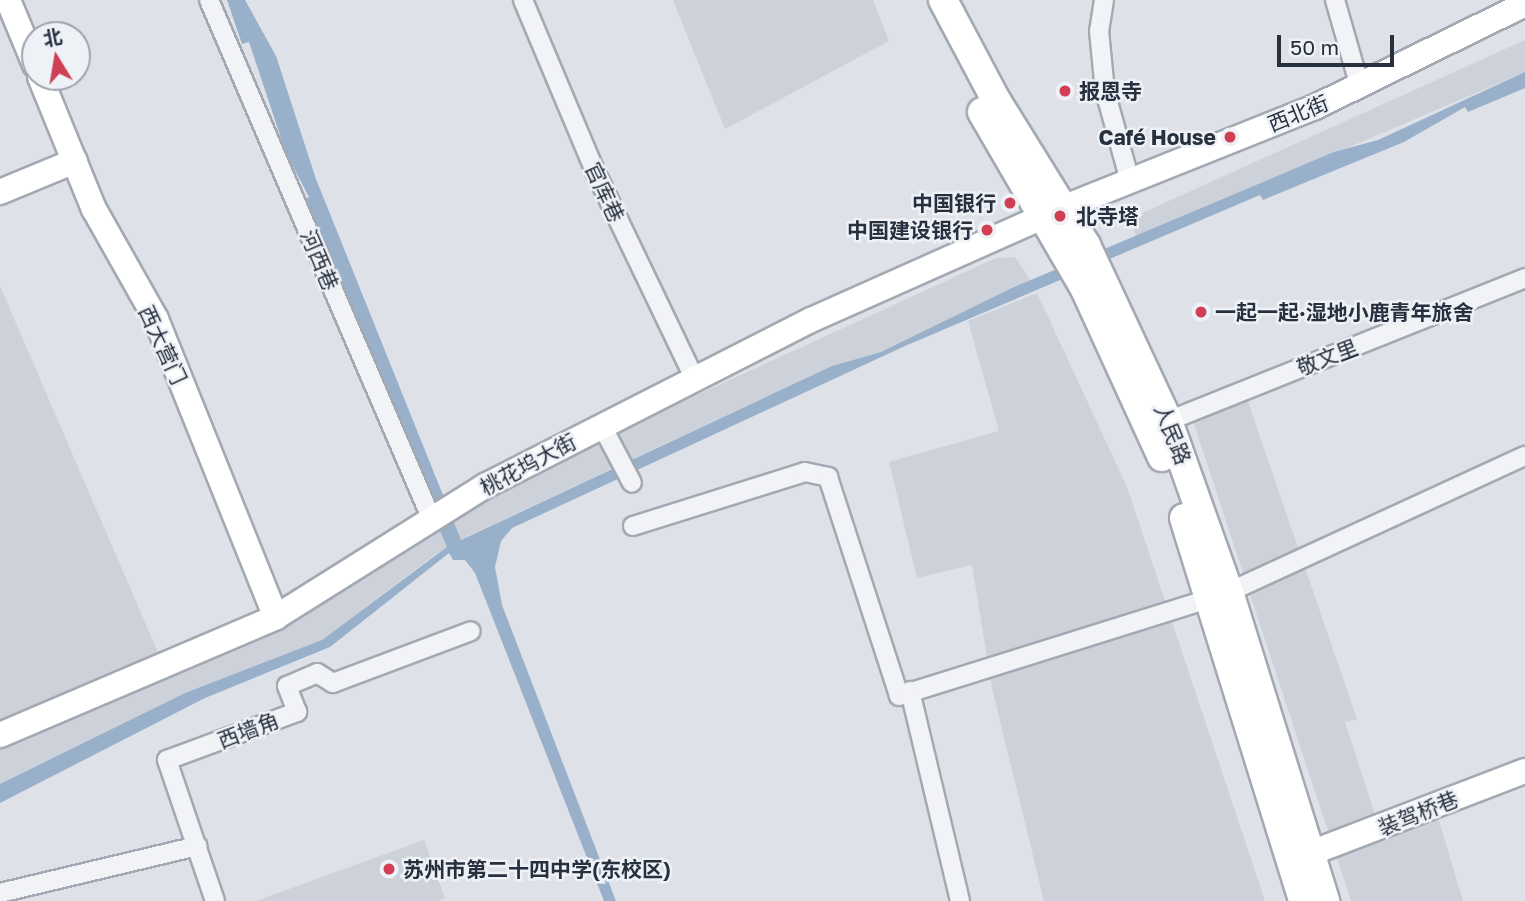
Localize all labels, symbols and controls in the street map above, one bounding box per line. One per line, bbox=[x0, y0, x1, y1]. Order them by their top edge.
north arrow bbox=[21, 21, 91, 91]
scale bar bbox=[1280, 21, 1397, 65]
text: 北 bbox=[41, 24, 64, 50]
text: 50 m bbox=[1290, 34, 1339, 60]
place label: 报恩寺 bbox=[1079, 78, 1142, 104]
marker: 报恩寺 bbox=[1057, 83, 1073, 99]
street label: 西北街 bbox=[1264, 90, 1332, 136]
place label: Café House bbox=[1099, 124, 1216, 150]
marker: Café House bbox=[1222, 129, 1238, 145]
street label: 官库巷 bbox=[580, 158, 630, 226]
place label: 中国银行 bbox=[912, 190, 996, 216]
marker: 中国银行 bbox=[1002, 195, 1018, 211]
place label: 北寺塔 bbox=[1076, 203, 1139, 229]
marker: 北寺塔 bbox=[1050, 206, 1070, 226]
place label: 中国建设银行 bbox=[847, 217, 973, 243]
marker: 中国建设银行 bbox=[979, 222, 995, 238]
street label: 河西巷 bbox=[296, 226, 344, 294]
place label: 一起一起·湿地小鹿青年旅舍 bbox=[1215, 299, 1474, 325]
street label: 西大营门 bbox=[134, 302, 192, 388]
marker: 一起一起·湿地小鹿青年旅舍 bbox=[1193, 304, 1209, 320]
street label: 敬文里 bbox=[1293, 334, 1361, 380]
street label: 人民路 bbox=[1150, 400, 1196, 468]
street label: 桃花坞大街 bbox=[476, 428, 580, 500]
street label: 西墙角 bbox=[214, 707, 282, 753]
street label: 装驾桥巷 bbox=[1374, 786, 1462, 840]
place label: 苏州市第二十四中学(东校区) bbox=[403, 856, 671, 882]
marker: 苏州市第二十四中学(东校区) bbox=[381, 861, 397, 877]

